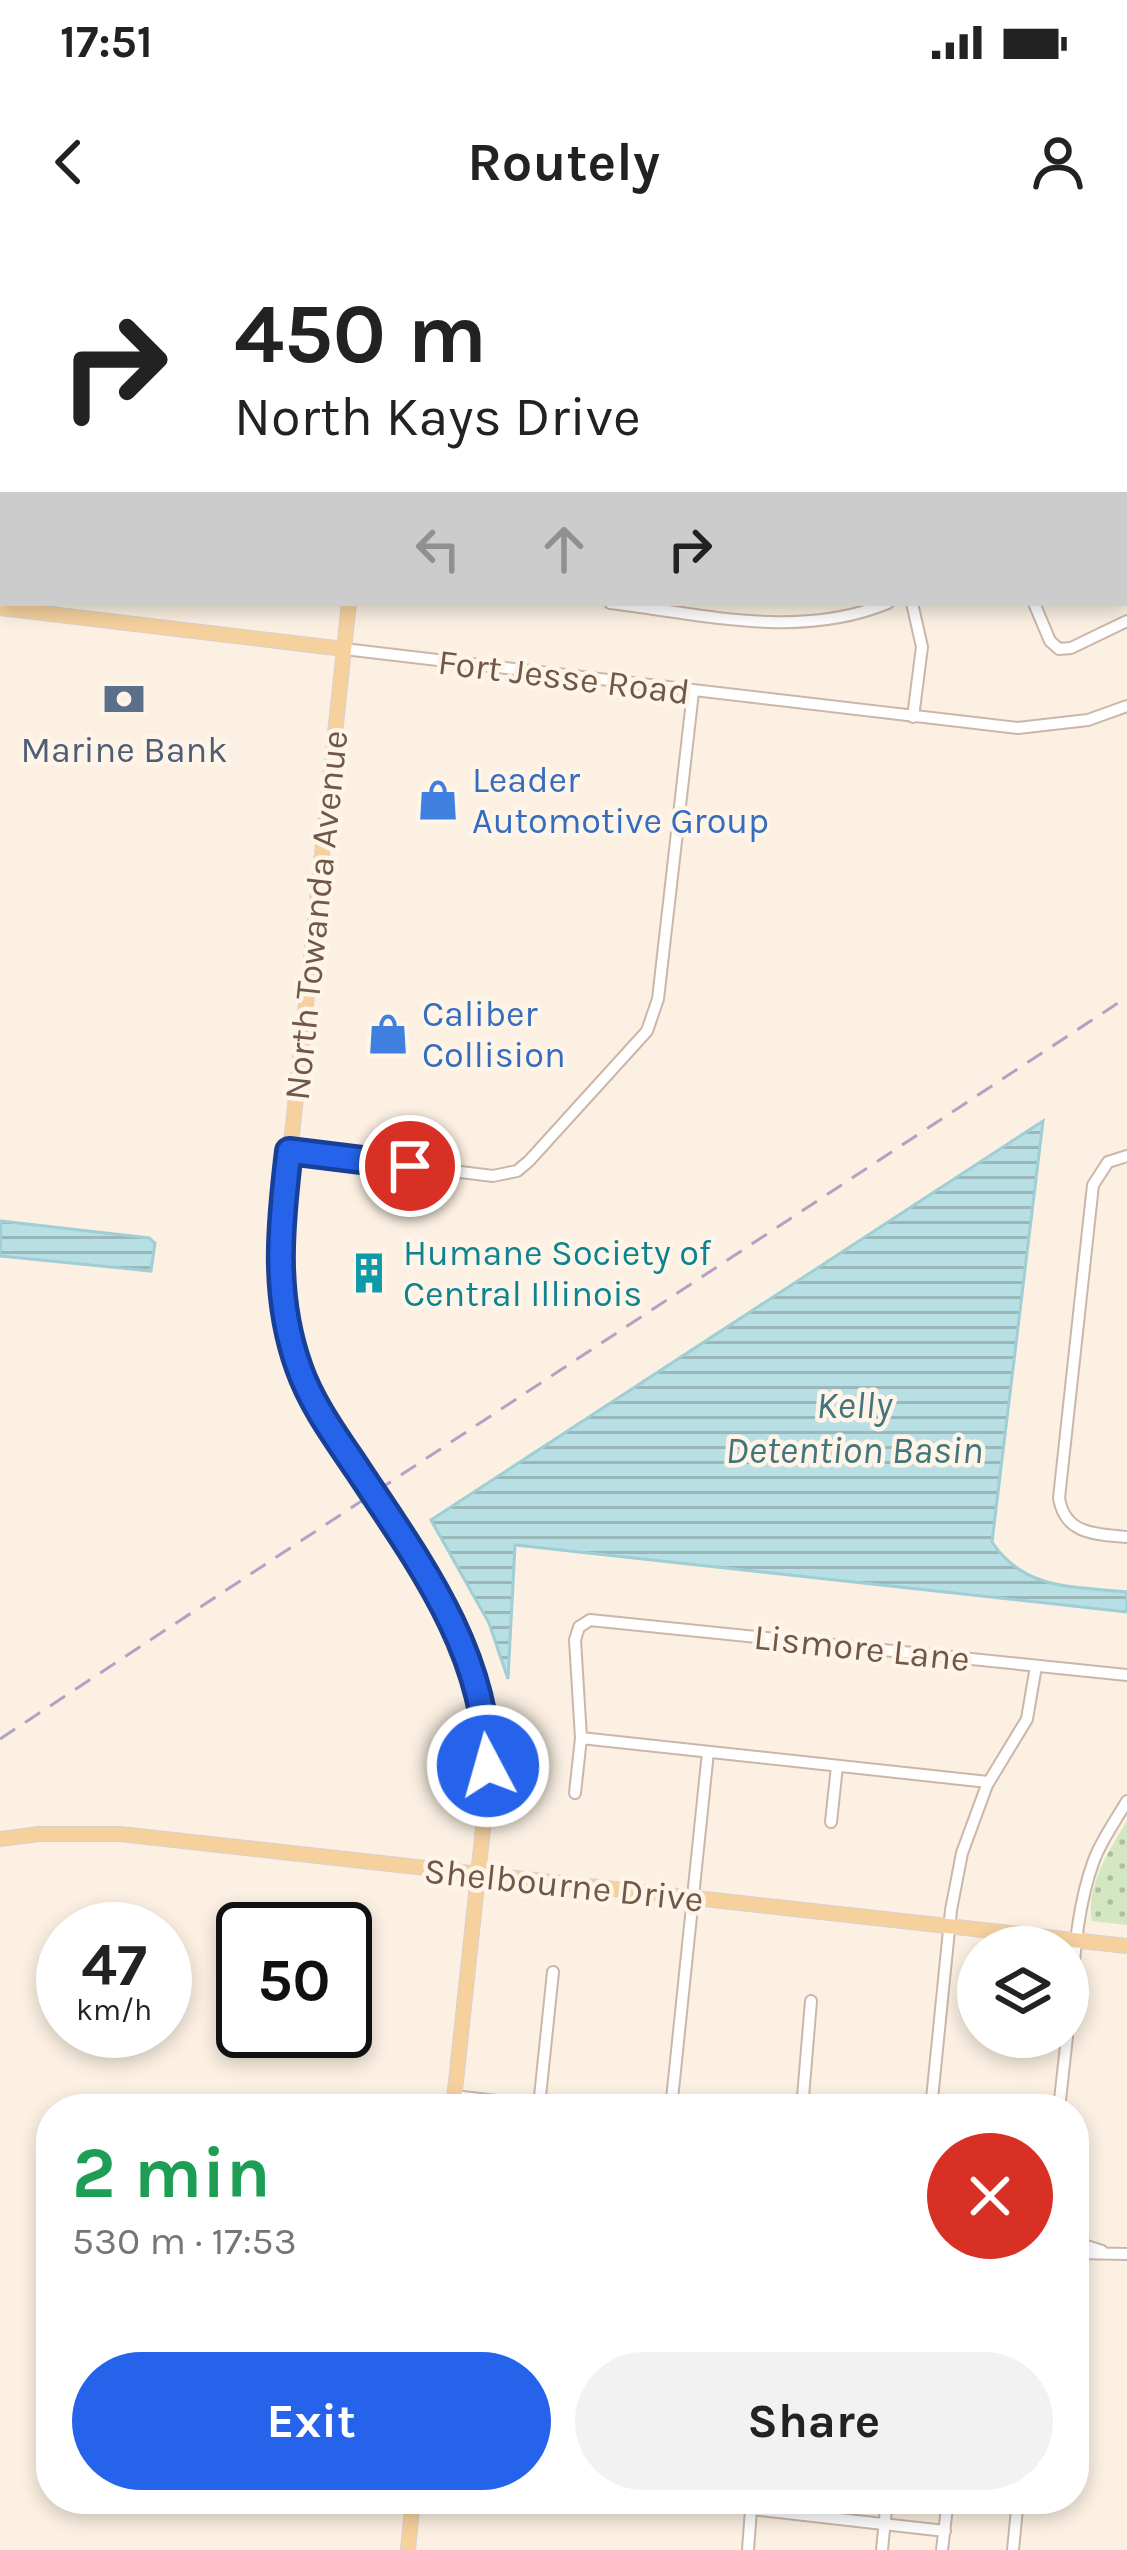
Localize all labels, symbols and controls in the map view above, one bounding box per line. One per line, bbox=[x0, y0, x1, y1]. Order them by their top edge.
text: 17:51 bbox=[60, 16, 153, 68]
icon: back bbox=[36, 129, 102, 195]
icon: person bbox=[1025, 129, 1091, 195]
text: Routely bbox=[467, 130, 660, 194]
text: 450 m bbox=[234, 285, 487, 383]
icon: right bbox=[36, 288, 192, 444]
text: North Kays Drive bbox=[234, 385, 641, 449]
icon: left bbox=[405, 516, 471, 582]
icon: ahead bbox=[531, 516, 597, 582]
icon: right bbox=[657, 516, 723, 582]
street label: Fort Jesse Road bbox=[436, 641, 692, 713]
bank icon: Marine Bank bbox=[101, 676, 147, 722]
street label: North Towanda Avenue bbox=[276, 728, 356, 1102]
place label: Marine Bank bbox=[20, 729, 228, 771]
place label: Leader Automotive Group bbox=[472, 759, 769, 842]
shop icon: Leader Automotive Group bbox=[415, 777, 461, 823]
place label: Caliber Collision bbox=[422, 993, 566, 1076]
shop icon: Caliber Collision bbox=[365, 1011, 411, 1057]
pin bbox=[359, 1115, 461, 1217]
icon: arrive bbox=[377, 1133, 443, 1199]
place label: Humane Society of Central Illinois bbox=[403, 1232, 712, 1315]
building icon: Humane Society of Central Illinois bbox=[346, 1250, 392, 1296]
water label: Kelly Detention Basin bbox=[725, 1382, 983, 1473]
street label: Lismore Lane bbox=[752, 1616, 972, 1680]
position arrow bbox=[425, 1703, 551, 1829]
street label: Shelbourne Drive bbox=[422, 1849, 706, 1921]
speed limit sign: 50 bbox=[216, 1902, 372, 2058]
map controls bbox=[957, 1926, 1089, 2058]
button: layers bbox=[957, 1926, 1089, 2058]
text: 47 bbox=[81, 1930, 147, 2000]
text: km/h bbox=[76, 1992, 152, 2028]
text: 2 min bbox=[72, 2131, 271, 2215]
button: close bbox=[927, 2133, 1053, 2259]
text: 530 m · 17:53 bbox=[72, 2218, 297, 2264]
button: Exit bbox=[72, 2352, 551, 2490]
button: Share bbox=[575, 2352, 1053, 2490]

